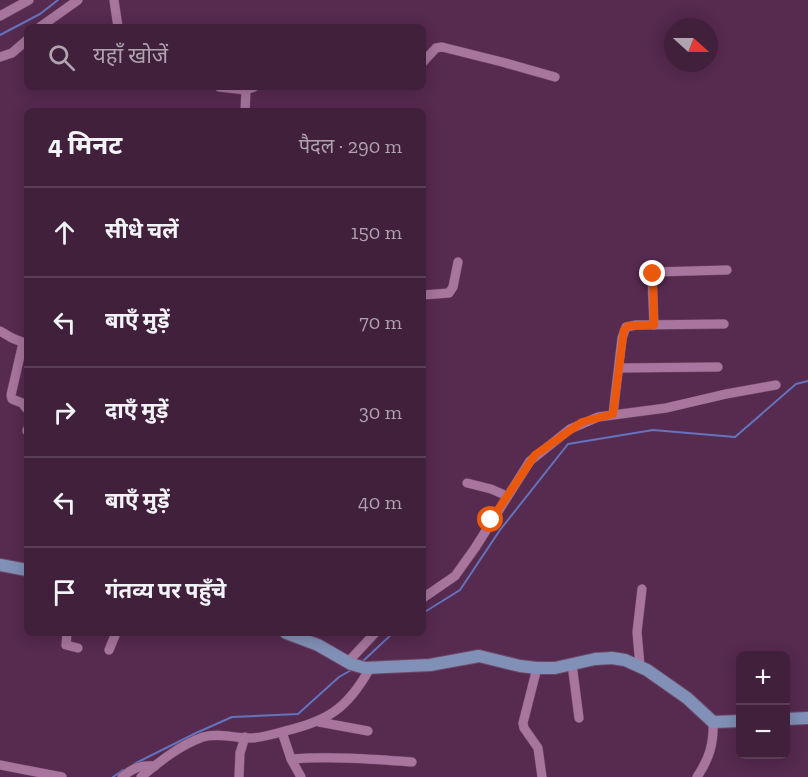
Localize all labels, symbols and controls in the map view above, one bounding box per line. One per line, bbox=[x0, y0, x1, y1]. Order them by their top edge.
north arrow bbox=[664, 18, 718, 72]
search box bbox=[24, 24, 426, 90]
icon: search bbox=[45, 41, 78, 74]
text: यहाँ खोजें bbox=[93, 42, 168, 69]
text: 4 मिनट bbox=[48, 129, 122, 161]
text: पैदल · 290 m bbox=[299, 134, 402, 158]
icon: ahead bbox=[48, 216, 81, 249]
text: सीधे चलें bbox=[105, 217, 178, 244]
text: 150 m bbox=[351, 220, 402, 244]
route end bbox=[639, 260, 665, 286]
icon: left bbox=[48, 306, 81, 339]
text: बाएँ मुड़ें bbox=[105, 307, 169, 334]
text: 70 m bbox=[359, 310, 402, 334]
icon: right bbox=[48, 396, 81, 429]
text: दाएँ मुड़ें bbox=[105, 397, 168, 424]
text: 30 m bbox=[359, 400, 402, 424]
icon: left bbox=[48, 486, 81, 519]
text: बाएँ मुड़ें bbox=[105, 487, 169, 514]
text: 40 m bbox=[358, 490, 402, 514]
route start bbox=[477, 506, 503, 532]
icon: arrive bbox=[48, 576, 81, 609]
text: गंतव्य पर पहुँचे bbox=[105, 577, 226, 604]
map controls bbox=[736, 651, 790, 759]
button: + bbox=[736, 651, 790, 705]
button: − bbox=[736, 705, 790, 759]

